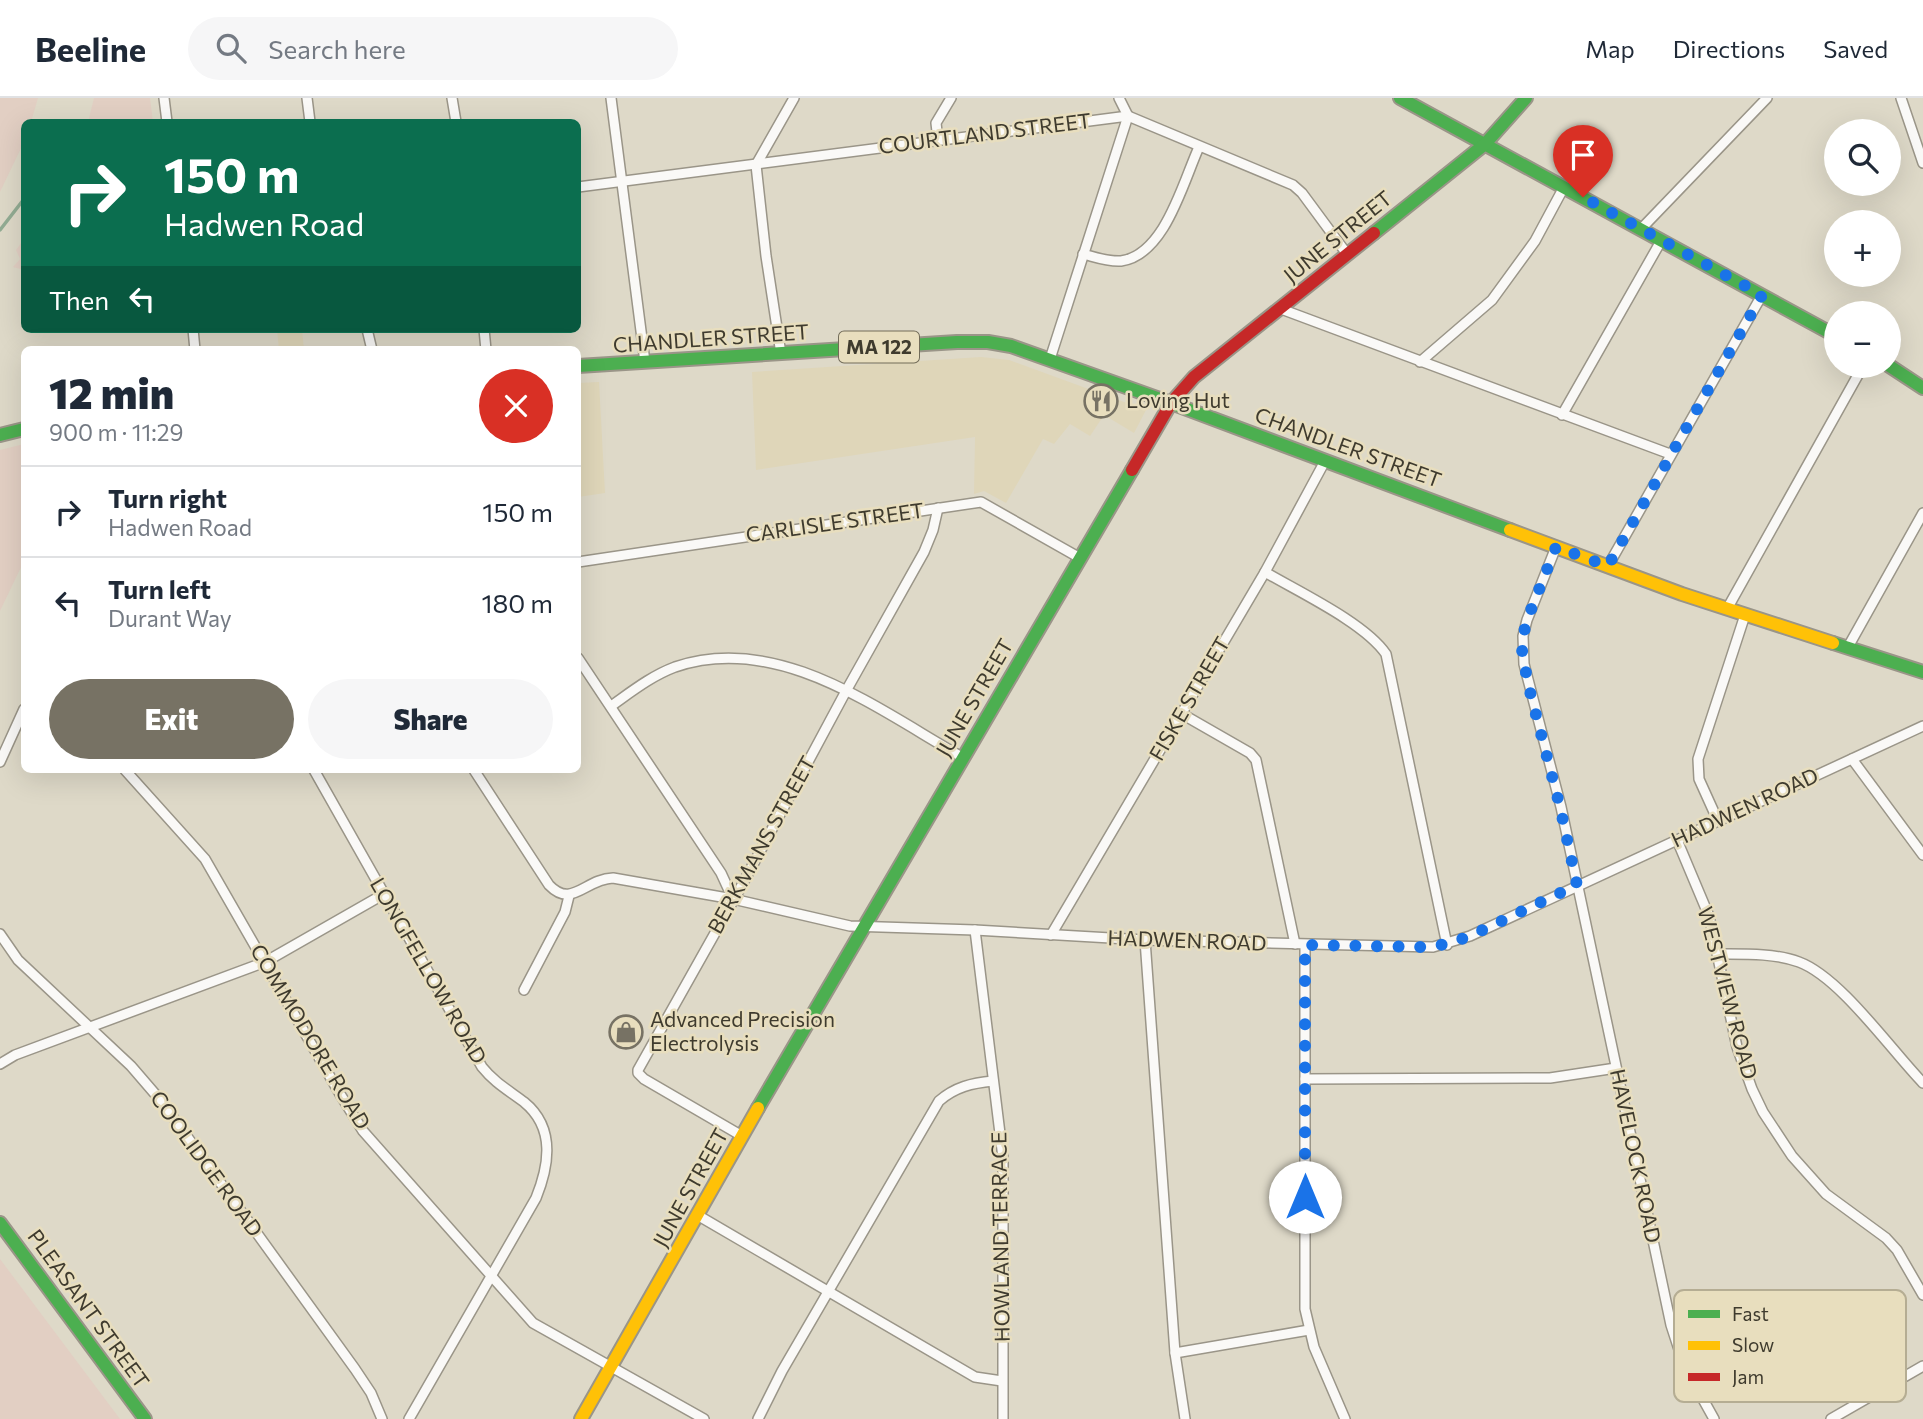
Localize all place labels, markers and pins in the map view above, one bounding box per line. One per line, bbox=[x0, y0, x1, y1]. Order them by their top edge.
pin bbox=[1553, 125, 1613, 197]
restaurant icon: Loving Hut bbox=[1082, 382, 1120, 420]
place label: Loving Hut bbox=[1126, 387, 1230, 412]
place label: Advanced Precision Electrolysis bbox=[650, 1006, 835, 1055]
shop icon: Advanced Precision Electrolysis bbox=[607, 1013, 645, 1051]

